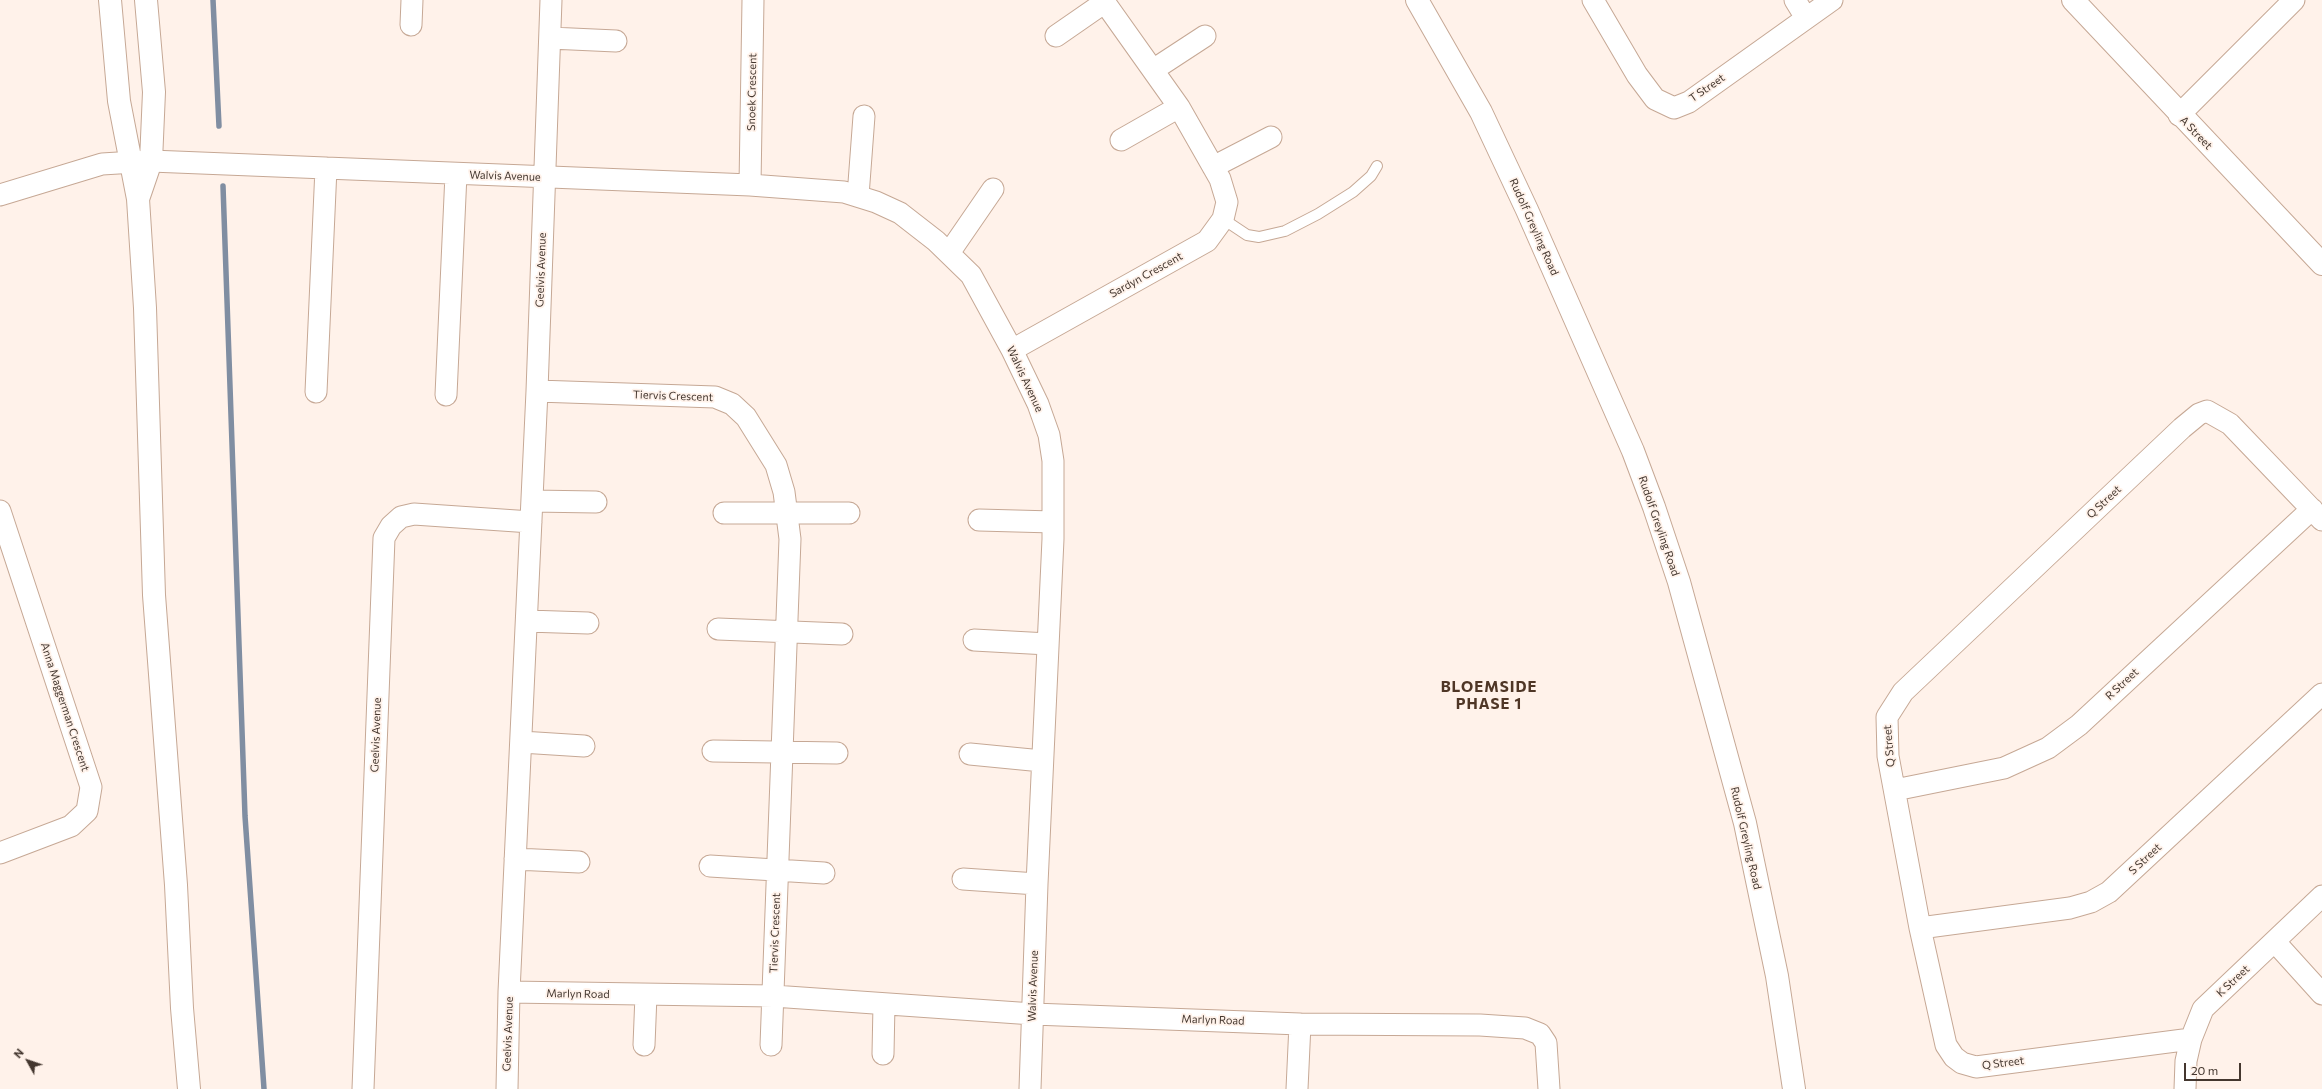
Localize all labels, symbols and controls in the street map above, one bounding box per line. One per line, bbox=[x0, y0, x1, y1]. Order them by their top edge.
street label: Snoek Crescent bbox=[745, 53, 759, 131]
street label: T Street bbox=[1687, 71, 1727, 105]
street label: A Street bbox=[2177, 114, 2215, 152]
street label: Walvis Avenue bbox=[469, 168, 541, 184]
street label: Rudolf Greyling Road bbox=[1507, 176, 1561, 278]
street label: Geelvis Avenue bbox=[533, 232, 549, 308]
street label: Sardyn Crescent bbox=[1107, 249, 1185, 301]
street label: Walvis Avenue bbox=[1004, 344, 1046, 414]
street label: Tiervis Crescent bbox=[633, 388, 713, 404]
street label: Rudolf Greyling Road bbox=[1636, 474, 1682, 578]
street label: Q Street bbox=[2084, 483, 2124, 521]
street label: Anna Maggerman Crescent bbox=[38, 641, 92, 773]
street label: R Street bbox=[2103, 665, 2141, 703]
district label: BLOEMSIDE PHASE 1 bbox=[1441, 678, 1537, 713]
street label: Geelvis Avenue bbox=[368, 697, 384, 773]
street label: Q Street bbox=[1881, 724, 1897, 768]
street label: Rudolf Greyling Road bbox=[1728, 785, 1764, 891]
street label: S Street bbox=[2126, 841, 2164, 877]
street label: Tiervis Crescent bbox=[767, 893, 783, 973]
street label: Walvis Avenue bbox=[1025, 950, 1041, 1022]
street label: K Street bbox=[2214, 962, 2252, 1000]
street label: Marlyn Road bbox=[546, 987, 610, 1001]
street label: Geelvis Avenue bbox=[500, 996, 516, 1072]
street label: Marlyn Road bbox=[1181, 1012, 1245, 1028]
north arrow bbox=[8, 1041, 48, 1081]
text: N bbox=[11, 1046, 26, 1060]
street label: Q Street bbox=[1981, 1054, 2025, 1072]
scale bar bbox=[2186, 1055, 2243, 1081]
text: 20 m bbox=[2191, 1063, 2218, 1077]

